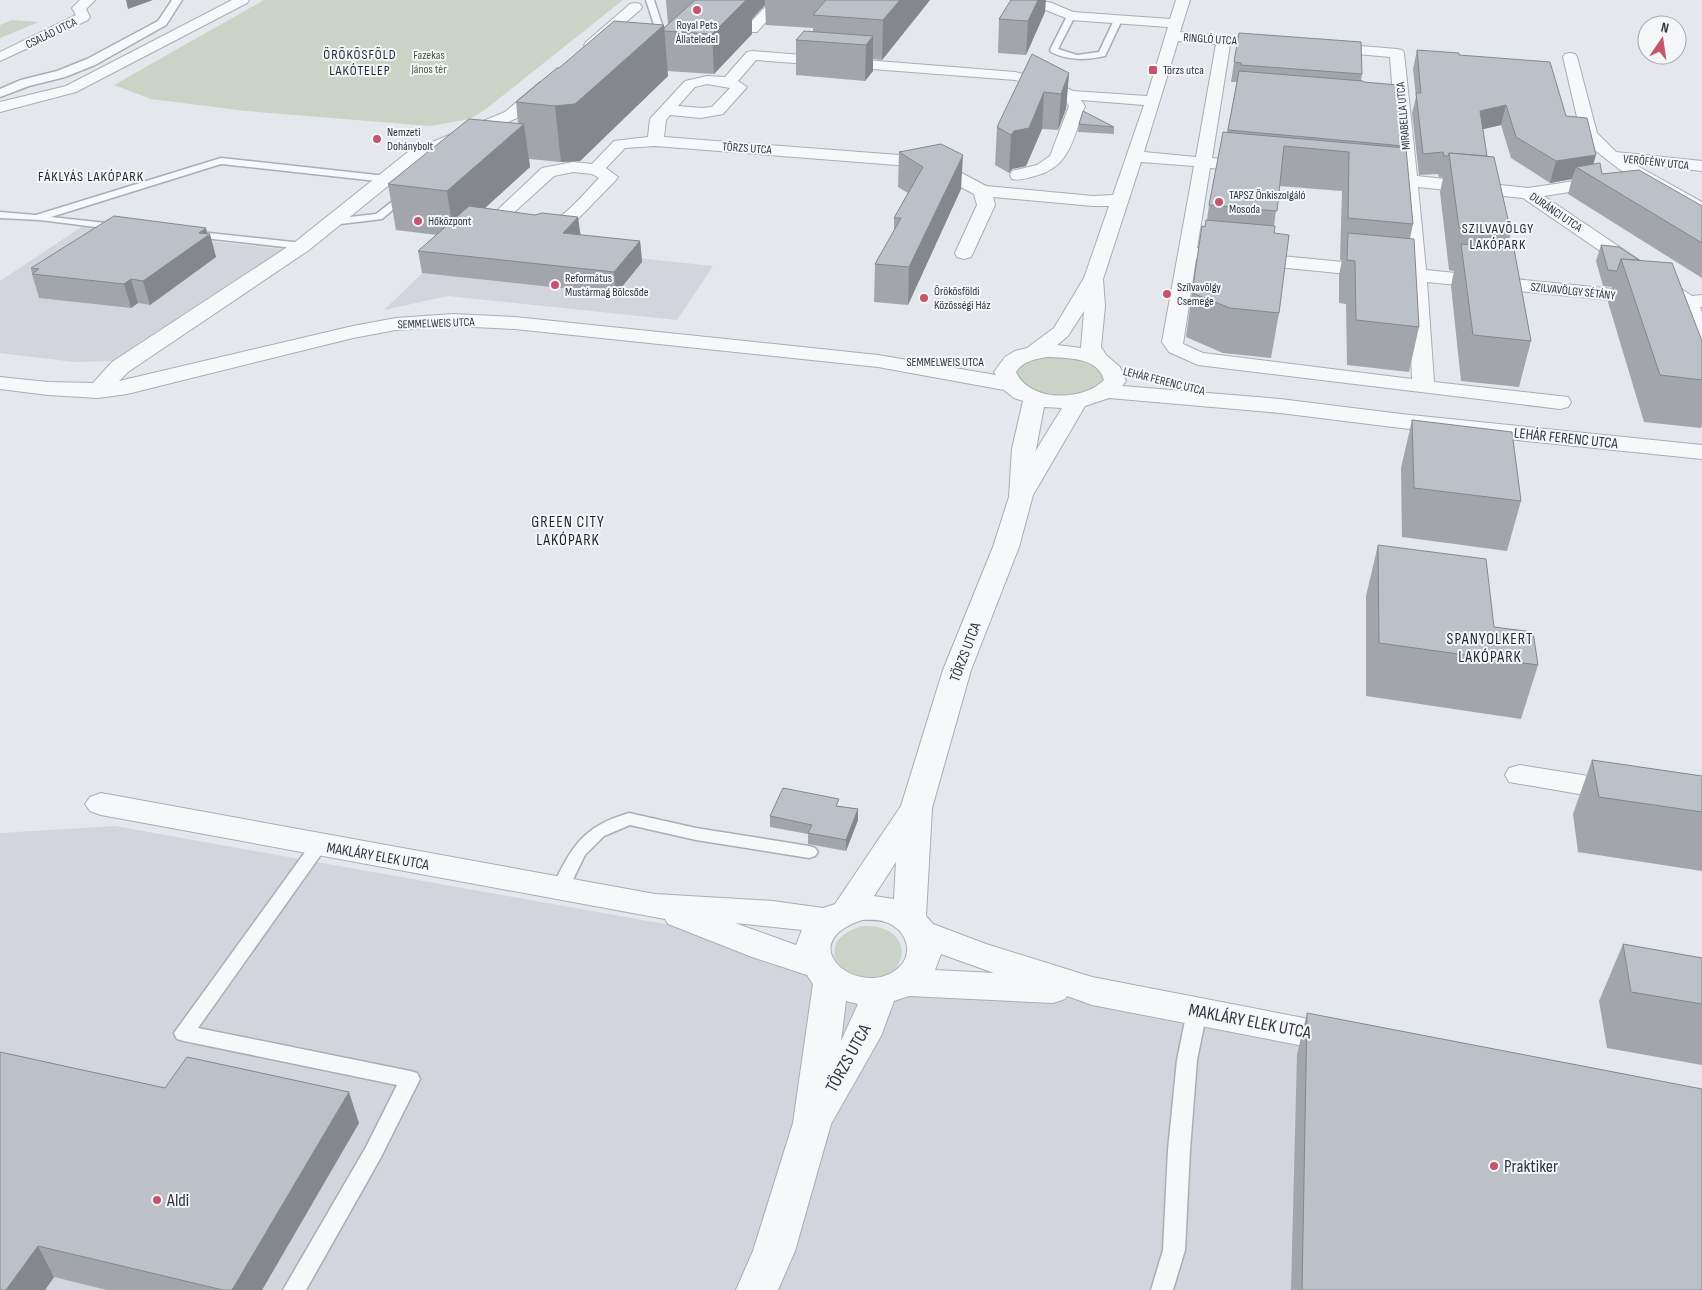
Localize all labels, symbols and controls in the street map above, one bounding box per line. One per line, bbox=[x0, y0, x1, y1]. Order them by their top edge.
marker: Royal Pets Állateledel bbox=[691, 4, 703, 16]
street label: CSALÁD UTCA bbox=[23, 14, 80, 52]
north arrow bbox=[1637, 15, 1687, 65]
place label: Royal Pets Állateledel bbox=[675, 18, 718, 47]
text: N bbox=[1659, 19, 1670, 37]
street label: RINGLÓ UTCA bbox=[1183, 30, 1238, 49]
district label: ÖRÖKÖSFÖLD LAKÓTELEP bbox=[323, 46, 397, 79]
park label: Fazekas János tér bbox=[410, 48, 447, 77]
place label: Törzs utca bbox=[1163, 63, 1204, 78]
marker: Törzs utca bbox=[1147, 64, 1159, 76]
street label: MIRABELLA UTCA bbox=[1393, 81, 1414, 151]
place label: Nemzeti Dohánybolt bbox=[387, 125, 434, 154]
marker: Nemzeti Dohánybolt bbox=[371, 133, 383, 145]
street label: TÖRZS UTCA bbox=[722, 139, 773, 158]
street label: VERŐFÉNY UTCA bbox=[1622, 152, 1690, 173]
district label: FÁKLYÁS LAKÓPARK bbox=[38, 168, 144, 185]
place label: TAPSZ Önkiszolgáló Mosoda bbox=[1229, 188, 1305, 217]
street label: DURÁNCI UTCA bbox=[1527, 189, 1586, 236]
marker: TAPSZ Önkiszolgáló Mosoda bbox=[1213, 196, 1225, 208]
place label: Hőközpont bbox=[428, 214, 472, 229]
marker: Hőközpont bbox=[412, 215, 424, 227]
district label: SZILVAVÖLGY LAKÓPARK bbox=[1462, 220, 1534, 253]
place label: Református Mustármag Bölcsőde bbox=[565, 271, 649, 300]
marker: Református Mustármag Bölcsőde bbox=[549, 279, 561, 291]
place label: Szílvavölgy Csemege bbox=[1177, 280, 1221, 309]
street label: SZILVAVÖLGY SÉTÁNY bbox=[1530, 280, 1616, 303]
place label: Örökösföldi Közösségi Ház bbox=[934, 284, 991, 313]
marker: Szílvavölgy Csemege bbox=[1161, 288, 1173, 300]
marker: Örökösföldi Közösségi Ház bbox=[918, 292, 930, 304]
street label: SEMMELWEIS UTCA bbox=[397, 315, 476, 332]
street label: SEMMELWEIS UTCA bbox=[906, 355, 984, 370]
street label: LEHÁR FERENC UTCA bbox=[1121, 364, 1207, 399]
street label: LEHÁR FERENC UTCA bbox=[1513, 424, 1620, 453]
district label: GREEN CITY LAKÓPARK bbox=[531, 513, 605, 550]
street label: TÖRZS UTCA bbox=[945, 619, 986, 685]
district label: SPANYOLKERT LAKÓPARK bbox=[1447, 630, 1533, 667]
street label: MAKLÁRY ELEK UTCA bbox=[325, 838, 431, 875]
street label: MAKLÁRY ELEK UTCA bbox=[1187, 999, 1313, 1044]
street label: TÖRZS UTCA bbox=[821, 1020, 876, 1096]
place label: Praktiker bbox=[1504, 1156, 1558, 1177]
marker: Praktiker bbox=[1488, 1160, 1500, 1172]
place label: Aldi bbox=[166, 1190, 189, 1211]
marker: Aldi bbox=[151, 1194, 163, 1206]

